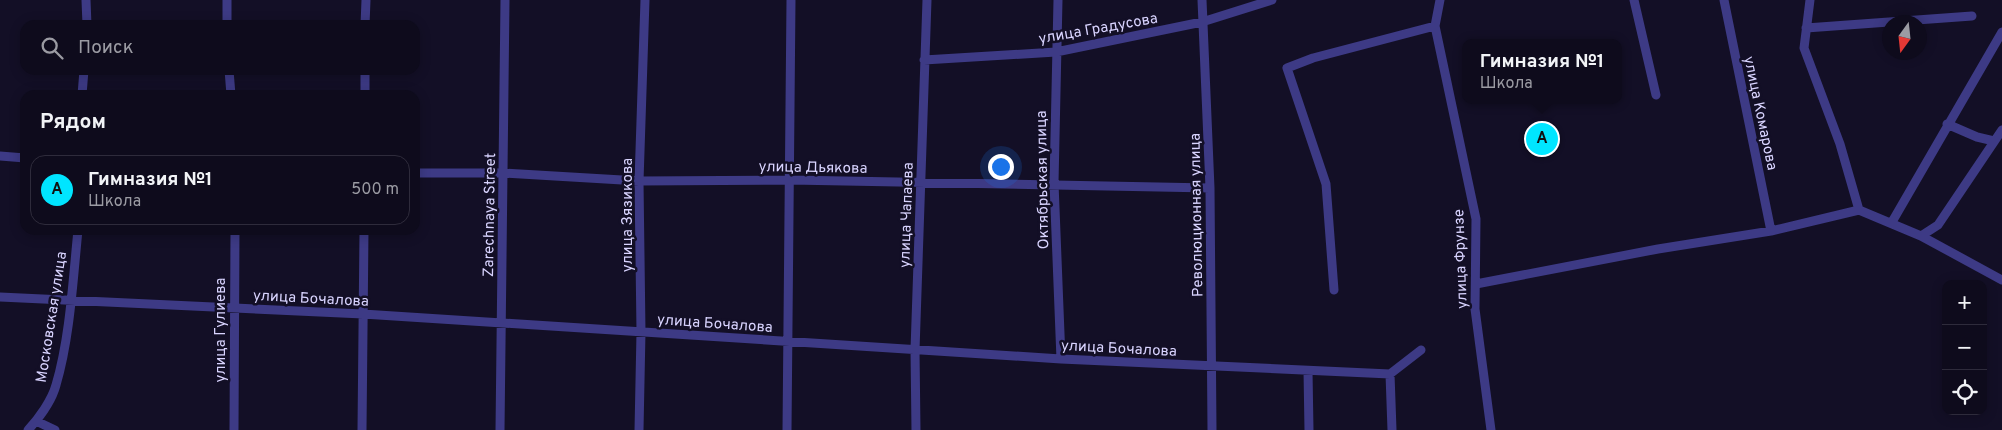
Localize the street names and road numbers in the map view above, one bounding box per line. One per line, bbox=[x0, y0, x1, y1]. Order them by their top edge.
street label: улица Градусова bbox=[1037, 10, 1159, 49]
street label: улица Комарова bbox=[1738, 55, 1781, 172]
street label: Октябрьская улица bbox=[1033, 110, 1054, 250]
street label: Революционная улица bbox=[1187, 133, 1208, 297]
street label: Zarechnaya Street bbox=[480, 153, 501, 277]
street label: улица Зязикова bbox=[619, 158, 638, 272]
street label: улица Дьякова bbox=[758, 158, 868, 179]
street label: улица Чапаева bbox=[896, 162, 919, 268]
street label: улица Фрунзе bbox=[1450, 209, 1473, 309]
street label: Московская улица bbox=[33, 250, 72, 384]
street label: улица Гулиева bbox=[212, 277, 231, 383]
street label: улица Бочалова bbox=[253, 287, 369, 312]
street label: улица Бочалова bbox=[656, 311, 773, 338]
street label: улица Бочалова bbox=[1061, 337, 1177, 362]

